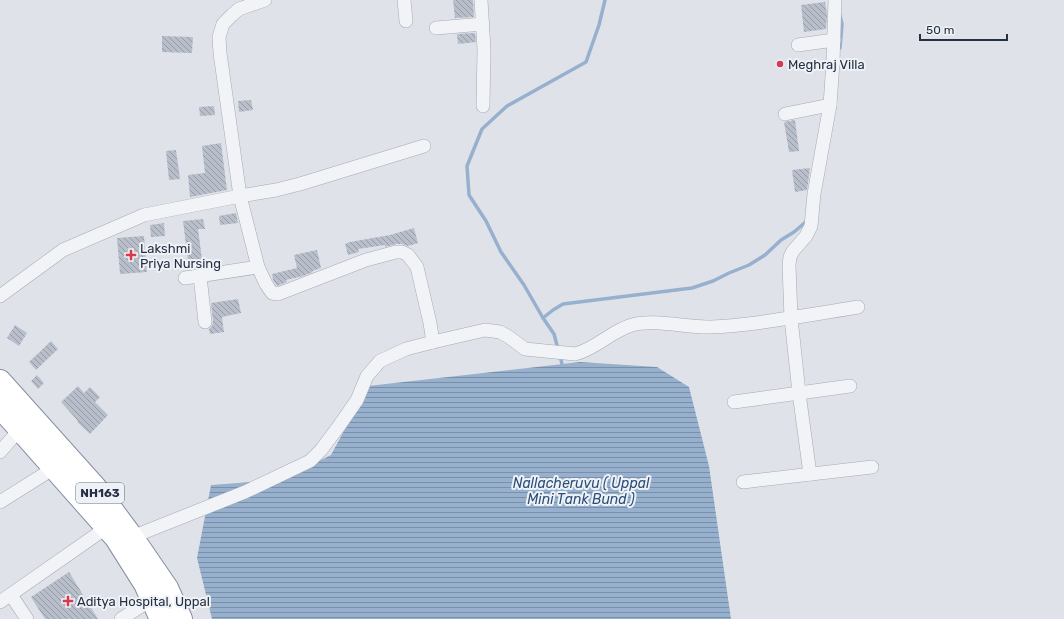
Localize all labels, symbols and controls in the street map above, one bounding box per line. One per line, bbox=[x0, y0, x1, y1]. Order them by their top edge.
scale bar bbox=[920, 16, 1007, 42]
text: 50 m bbox=[926, 23, 954, 37]
place label: Meghraj Villa bbox=[788, 57, 865, 73]
marker: Meghraj Villa bbox=[775, 59, 785, 69]
place label: Lakshmi Priya Nursing bbox=[140, 241, 221, 272]
marker: Lakshmi Priya Nursing bbox=[125, 249, 137, 261]
water label: Nallacheruvu ( Uppal Mini Tank Bund ) bbox=[513, 475, 650, 508]
road number: NH163 bbox=[76, 483, 124, 503]
place label: Aditya Hospital, Uppal bbox=[77, 594, 210, 609]
marker: Aditya Hospital, Uppal bbox=[62, 595, 74, 607]

